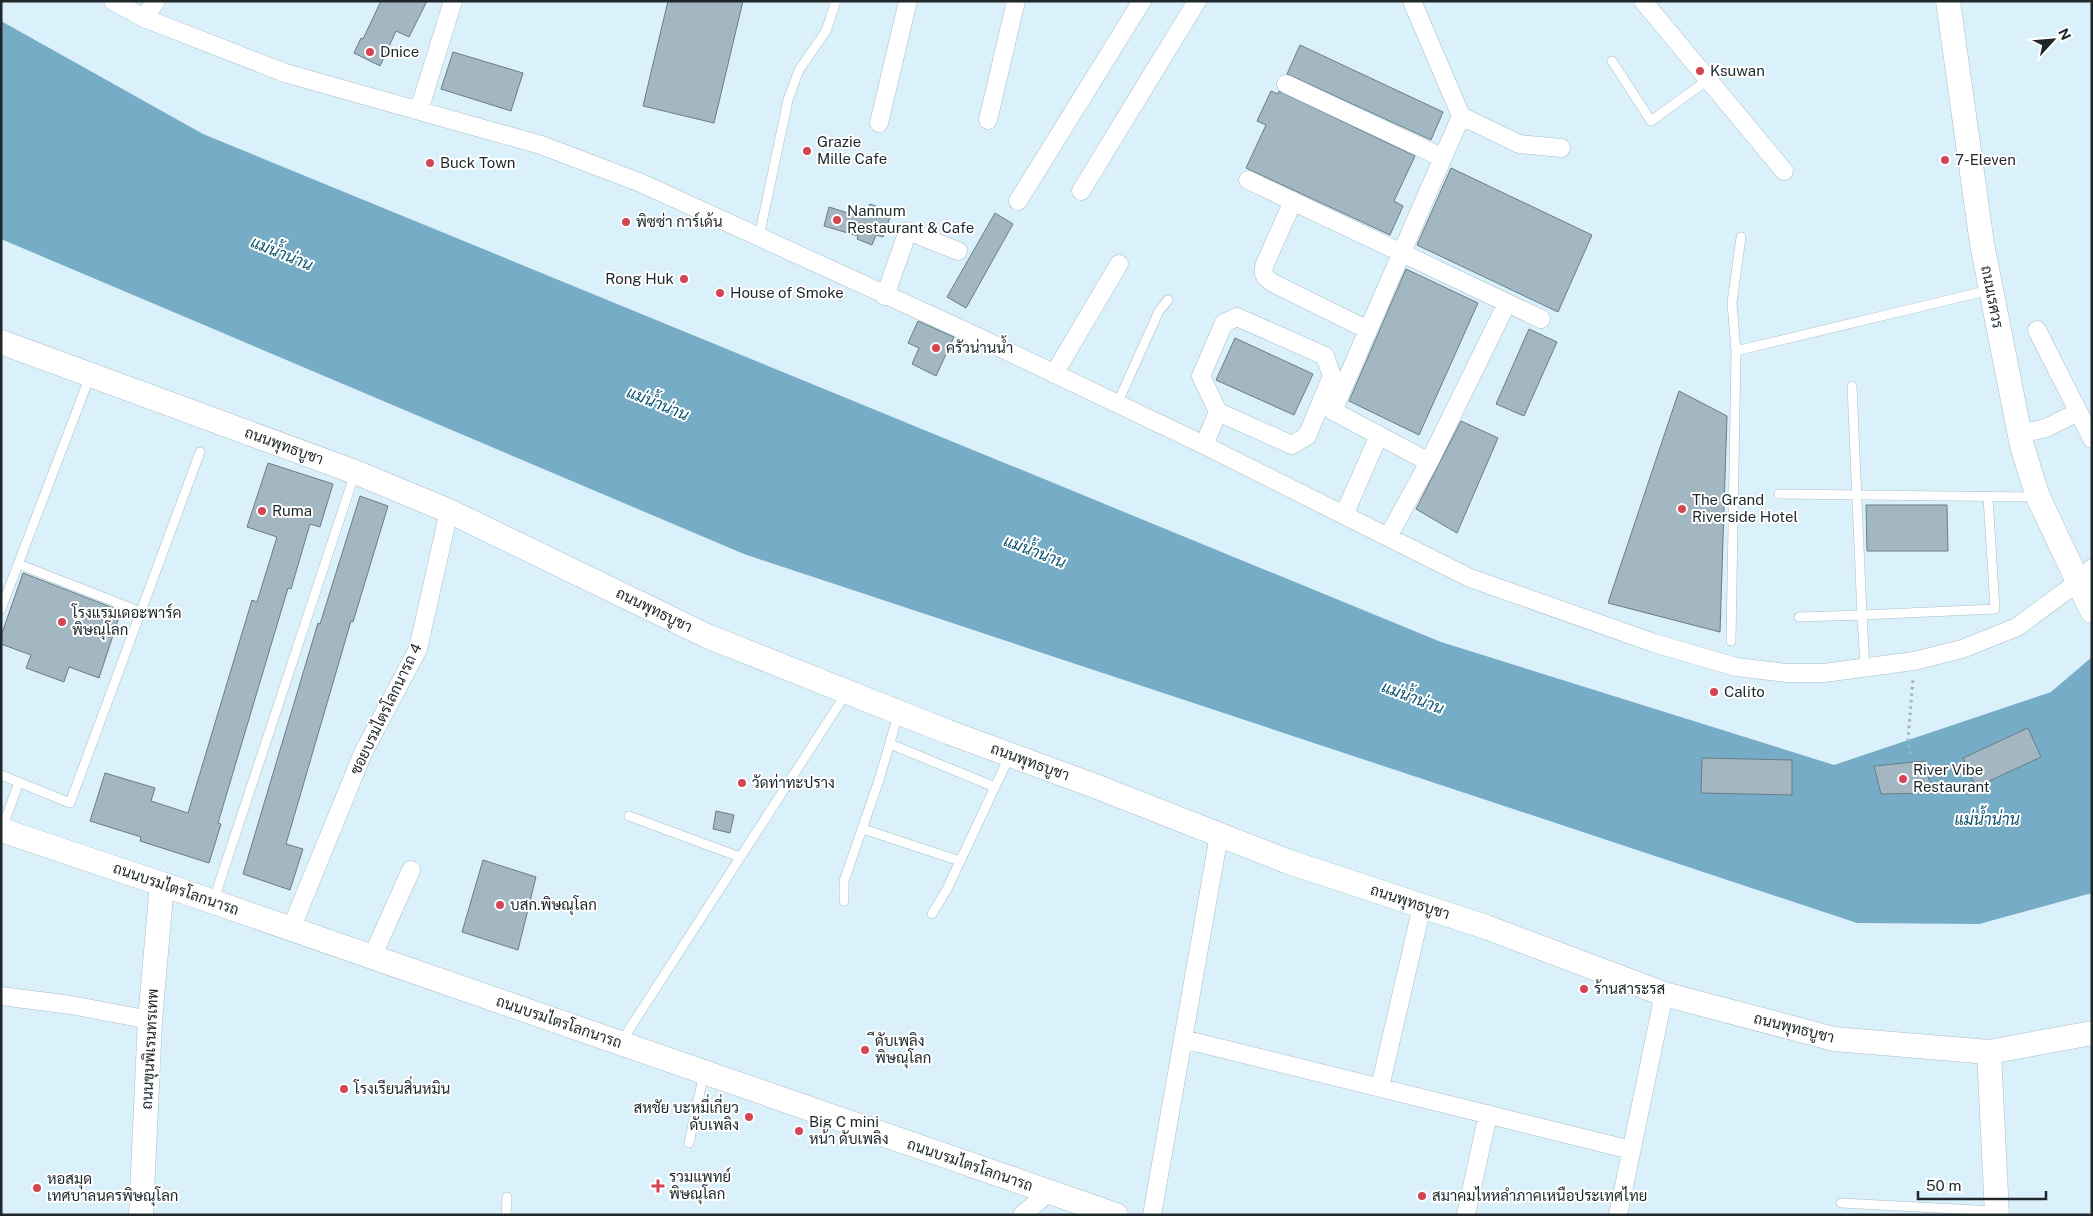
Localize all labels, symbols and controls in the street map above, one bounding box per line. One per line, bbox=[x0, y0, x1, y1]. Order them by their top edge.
north arrow bbox=[2028, 15, 2078, 65]
text: N bbox=[2055, 26, 2074, 43]
place label: Dnice bbox=[380, 43, 419, 60]
marker: Dnice bbox=[364, 46, 376, 58]
place label: Ksuwan bbox=[1710, 62, 1765, 79]
marker: Ksuwan bbox=[1694, 65, 1706, 77]
place label: Grazie Mille Cafe bbox=[817, 133, 887, 167]
marker: Grazie Mille Cafe bbox=[801, 145, 813, 157]
place label: 7-Eleven bbox=[1955, 151, 2016, 168]
place label: Buck Town bbox=[440, 154, 515, 171]
marker: 7-Eleven bbox=[1939, 154, 1951, 166]
marker: Buck Town bbox=[424, 157, 436, 169]
place label: Nannum Restaurant & Cafe bbox=[847, 202, 974, 236]
place label: พิซซ่า การ์เด้น bbox=[636, 212, 722, 230]
marker: Nannum Restaurant & Cafe bbox=[831, 214, 843, 226]
marker: พิซซ่า การ์เด้น bbox=[620, 216, 632, 228]
water label: แม่น้ำน่าน bbox=[248, 228, 317, 274]
street label: ถนนเรศวร bbox=[1978, 264, 2007, 330]
place label: Rong Huk bbox=[605, 270, 674, 287]
marker: Rong Huk bbox=[678, 273, 690, 285]
place label: House of Smoke bbox=[730, 284, 844, 301]
marker: House of Smoke bbox=[714, 287, 726, 299]
place label: ครัวน่านน้ำ bbox=[946, 335, 1013, 356]
marker: ครัวน่านน้ำ bbox=[930, 342, 942, 354]
water label: แม่น้ำน่าน bbox=[624, 378, 693, 424]
street label: ถนนพุทธบูชา bbox=[241, 423, 326, 470]
place label: The Grand Riverside Hotel bbox=[1692, 491, 1798, 525]
place label: Ruma bbox=[272, 502, 312, 519]
marker: The Grand Riverside Hotel bbox=[1676, 503, 1688, 515]
marker: Ruma bbox=[256, 505, 268, 517]
water label: แม่น้ำน่าน bbox=[1001, 526, 1070, 572]
street label: ถนนพุทธบูชา bbox=[612, 584, 695, 638]
place label: โรงแรมเดอะพาร์ค พิษณุโลก bbox=[71, 603, 182, 641]
marker: โรงแรมเดอะพาร์ค พิษณุโลก bbox=[56, 616, 68, 628]
street label: ซอยบรมไตรโลกนารถ 4 bbox=[345, 640, 425, 777]
water label: แม่น้ำน่าน bbox=[1379, 672, 1448, 718]
place label: Calito bbox=[1724, 683, 1765, 700]
marker: Calito bbox=[1708, 686, 1720, 698]
street label: ถนนพุทธบูชา bbox=[987, 739, 1072, 786]
place label: River Vibe Restaurant bbox=[1913, 761, 1990, 795]
place label: วัดท่าทะปราง bbox=[752, 773, 835, 791]
marker: River Vibe Restaurant bbox=[1897, 773, 1909, 785]
marker: วัดท่าทะปราง bbox=[736, 777, 748, 789]
water label: แม่น้ำน่าน bbox=[1954, 805, 2020, 829]
street label: ถนนบรมไตรโลกนารถ bbox=[111, 858, 242, 918]
street label: ถนนพุทธบูชา bbox=[1367, 881, 1452, 925]
place label: บสก.พิษณุโลก bbox=[510, 895, 597, 916]
marker: บสก.พิษณุโลก bbox=[494, 899, 506, 911]
place label: ร้านสาระรส bbox=[1594, 979, 1665, 997]
marker: ร้านสาระรส bbox=[1578, 983, 1590, 995]
street label: ถนนขุนพิเรนทรเทพ bbox=[138, 988, 164, 1110]
street label: ถนนบรมไตรโลกนารถ bbox=[494, 991, 625, 1051]
street label: ถนนพุทธบูชา bbox=[1751, 1009, 1836, 1049]
place label: ีดับเพลิง พิษณุโลก bbox=[867, 1031, 931, 1069]
marker: ีดับเพลิง พิษณุโลก bbox=[859, 1044, 871, 1056]
place label: โรงเรียนสิ่นหมิน bbox=[353, 1075, 450, 1097]
marker: โรงเรียนสิ่นหมิน bbox=[338, 1083, 350, 1095]
place label: สหชัย บะหมี่เกี่ยว ดับเพลิง bbox=[633, 1093, 739, 1133]
marker: สหชัย บะหมี่เกี่ยว ดับเพลิง bbox=[743, 1111, 755, 1123]
place label: Big C mini หน้า ดับเพลิง bbox=[809, 1113, 889, 1147]
marker: Big C mini หน้า ดับเพลิง bbox=[793, 1125, 805, 1137]
street label: ถนนบรมไตรโลกนารถ bbox=[905, 1134, 1036, 1194]
place label: รวมแพทย์ พิษณุโลก bbox=[669, 1167, 731, 1205]
scale bar bbox=[1918, 1168, 2046, 1200]
place label: หอสมุด เทศบาลนครพิษณุโลก bbox=[47, 1170, 179, 1207]
text: 50 m bbox=[1926, 1177, 1961, 1194]
marker: รวมแพทย์ พิษณุโลก bbox=[651, 1179, 665, 1193]
marker: หอสมุด เทศบาลนครพิษณุโลก bbox=[31, 1182, 43, 1194]
place label: สมาคมไหหลำภาคเหนือประเทศไทย bbox=[1432, 1186, 1647, 1204]
marker: สมาคมไหหลำภาคเหนือประเทศไทย bbox=[1416, 1190, 1428, 1202]

